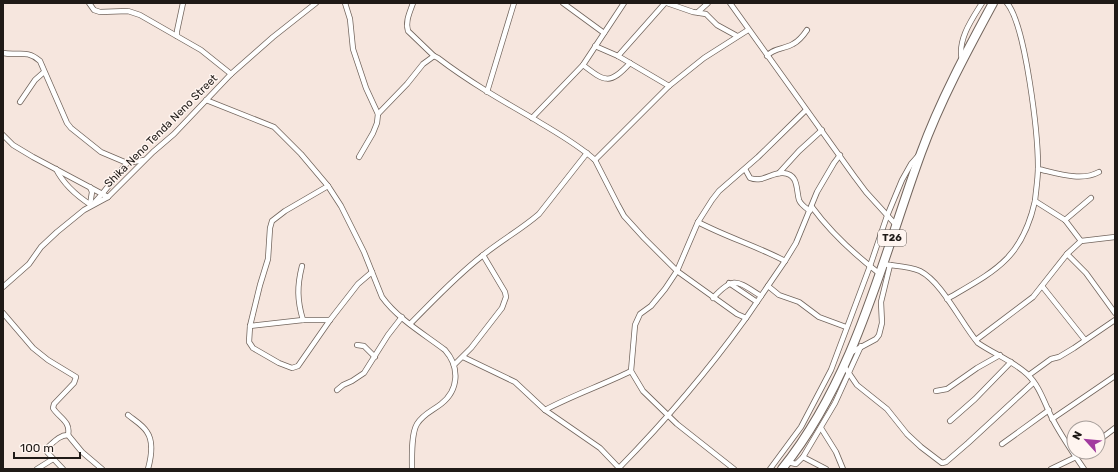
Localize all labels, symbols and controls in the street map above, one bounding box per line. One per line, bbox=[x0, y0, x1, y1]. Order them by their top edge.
street label: Shika Neno Tenda Neno Street bbox=[102, 71, 221, 190]
road number: T26 bbox=[878, 230, 906, 246]
north arrow bbox=[1066, 420, 1106, 460]
text: N bbox=[1070, 429, 1085, 442]
scale bar bbox=[14, 434, 80, 460]
text: 100 m bbox=[20, 441, 54, 455]

